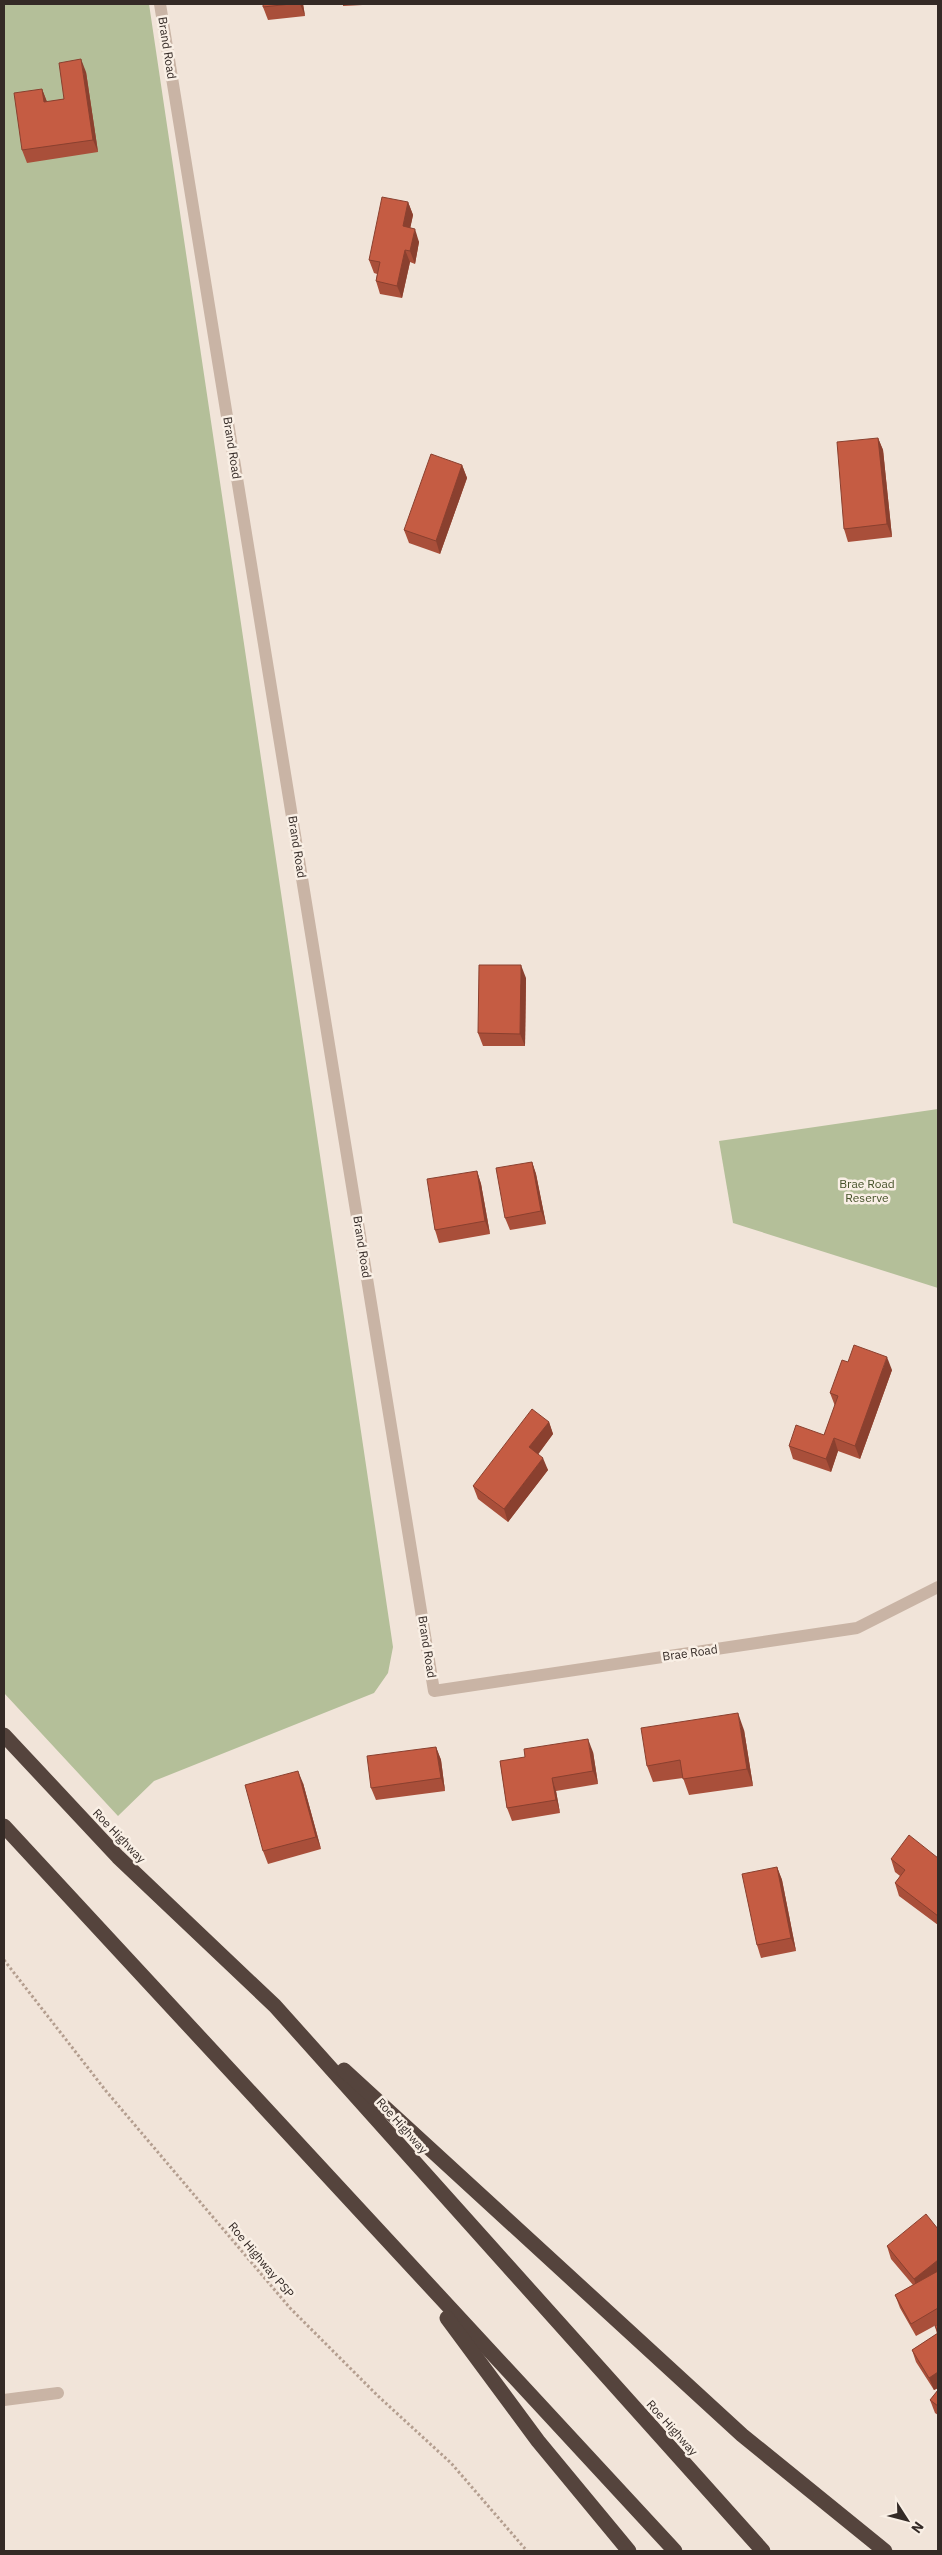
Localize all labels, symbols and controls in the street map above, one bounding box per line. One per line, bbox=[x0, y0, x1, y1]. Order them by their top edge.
street label: Brand Road bbox=[155, 16, 180, 80]
street label: Brand Road bbox=[220, 416, 245, 480]
street label: Brand Road bbox=[285, 815, 310, 879]
park label: Brae Road Reserve bbox=[839, 1176, 895, 1205]
street label: Brand Road bbox=[350, 1215, 375, 1279]
street label: Brand Road bbox=[415, 1615, 440, 1679]
street label: Brae Road bbox=[661, 1641, 719, 1664]
street label: Roe Highway bbox=[90, 1805, 149, 1866]
street label: Roe Highway bbox=[373, 2095, 431, 2157]
street label: Roe Highway PSP bbox=[225, 2219, 297, 2301]
street label: Roe Highway bbox=[643, 2397, 701, 2459]
north arrow bbox=[882, 2495, 932, 2545]
text: N bbox=[907, 2518, 928, 2537]

